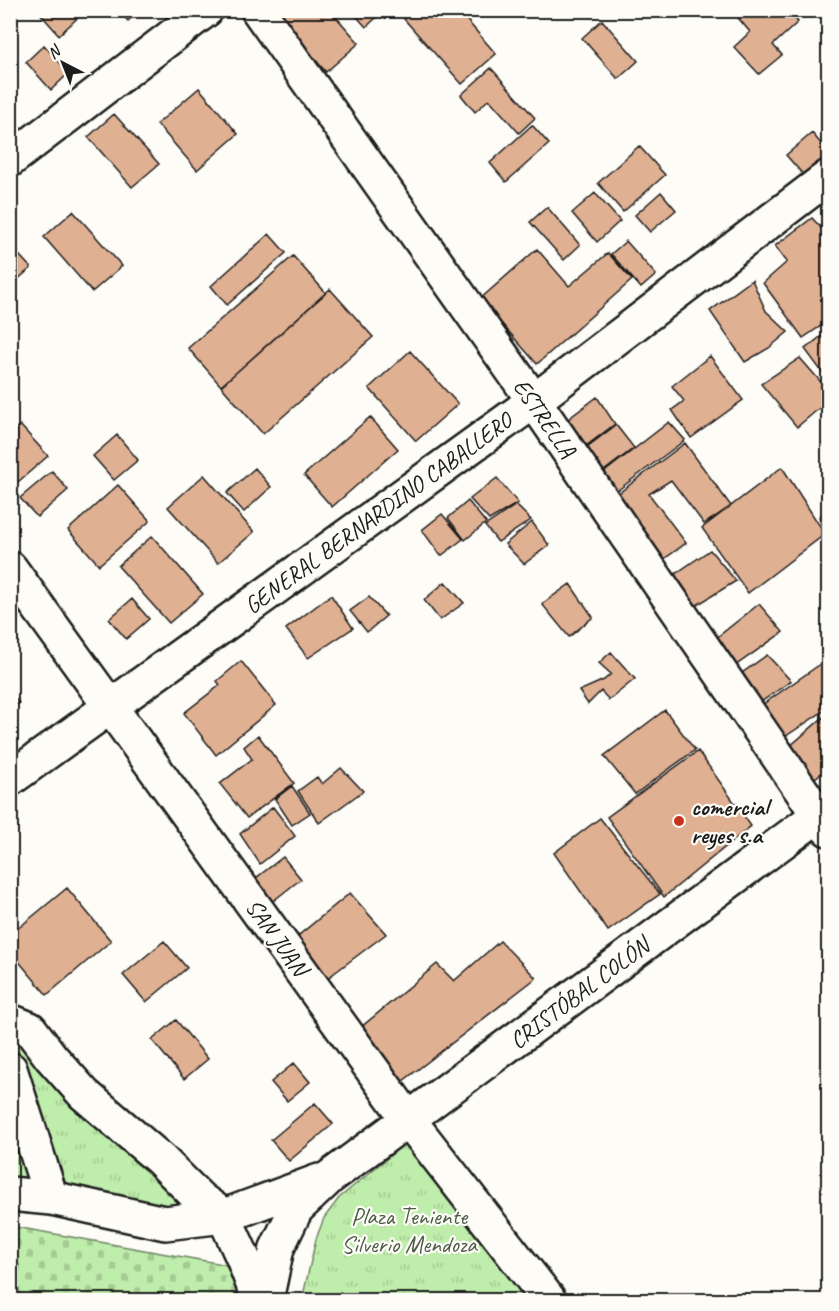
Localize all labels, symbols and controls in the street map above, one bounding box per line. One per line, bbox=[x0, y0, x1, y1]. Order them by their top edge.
north arrow bbox=[33, 33, 93, 93]
text: N bbox=[43, 40, 66, 63]
street label: ESTRELLA bbox=[507, 373, 584, 464]
street label: GENERAL BERNARDINO CABALLERO bbox=[238, 404, 520, 620]
place label: comercial reyes s.a bbox=[691, 792, 773, 850]
marker: comercial reyes s.a bbox=[672, 814, 686, 828]
street label: SAN JUAN bbox=[239, 893, 317, 984]
street label: CRISTÓBAL COLÓN bbox=[503, 929, 658, 1055]
park label: Plaza Teniente Silverio Mendoza bbox=[341, 1201, 478, 1259]

